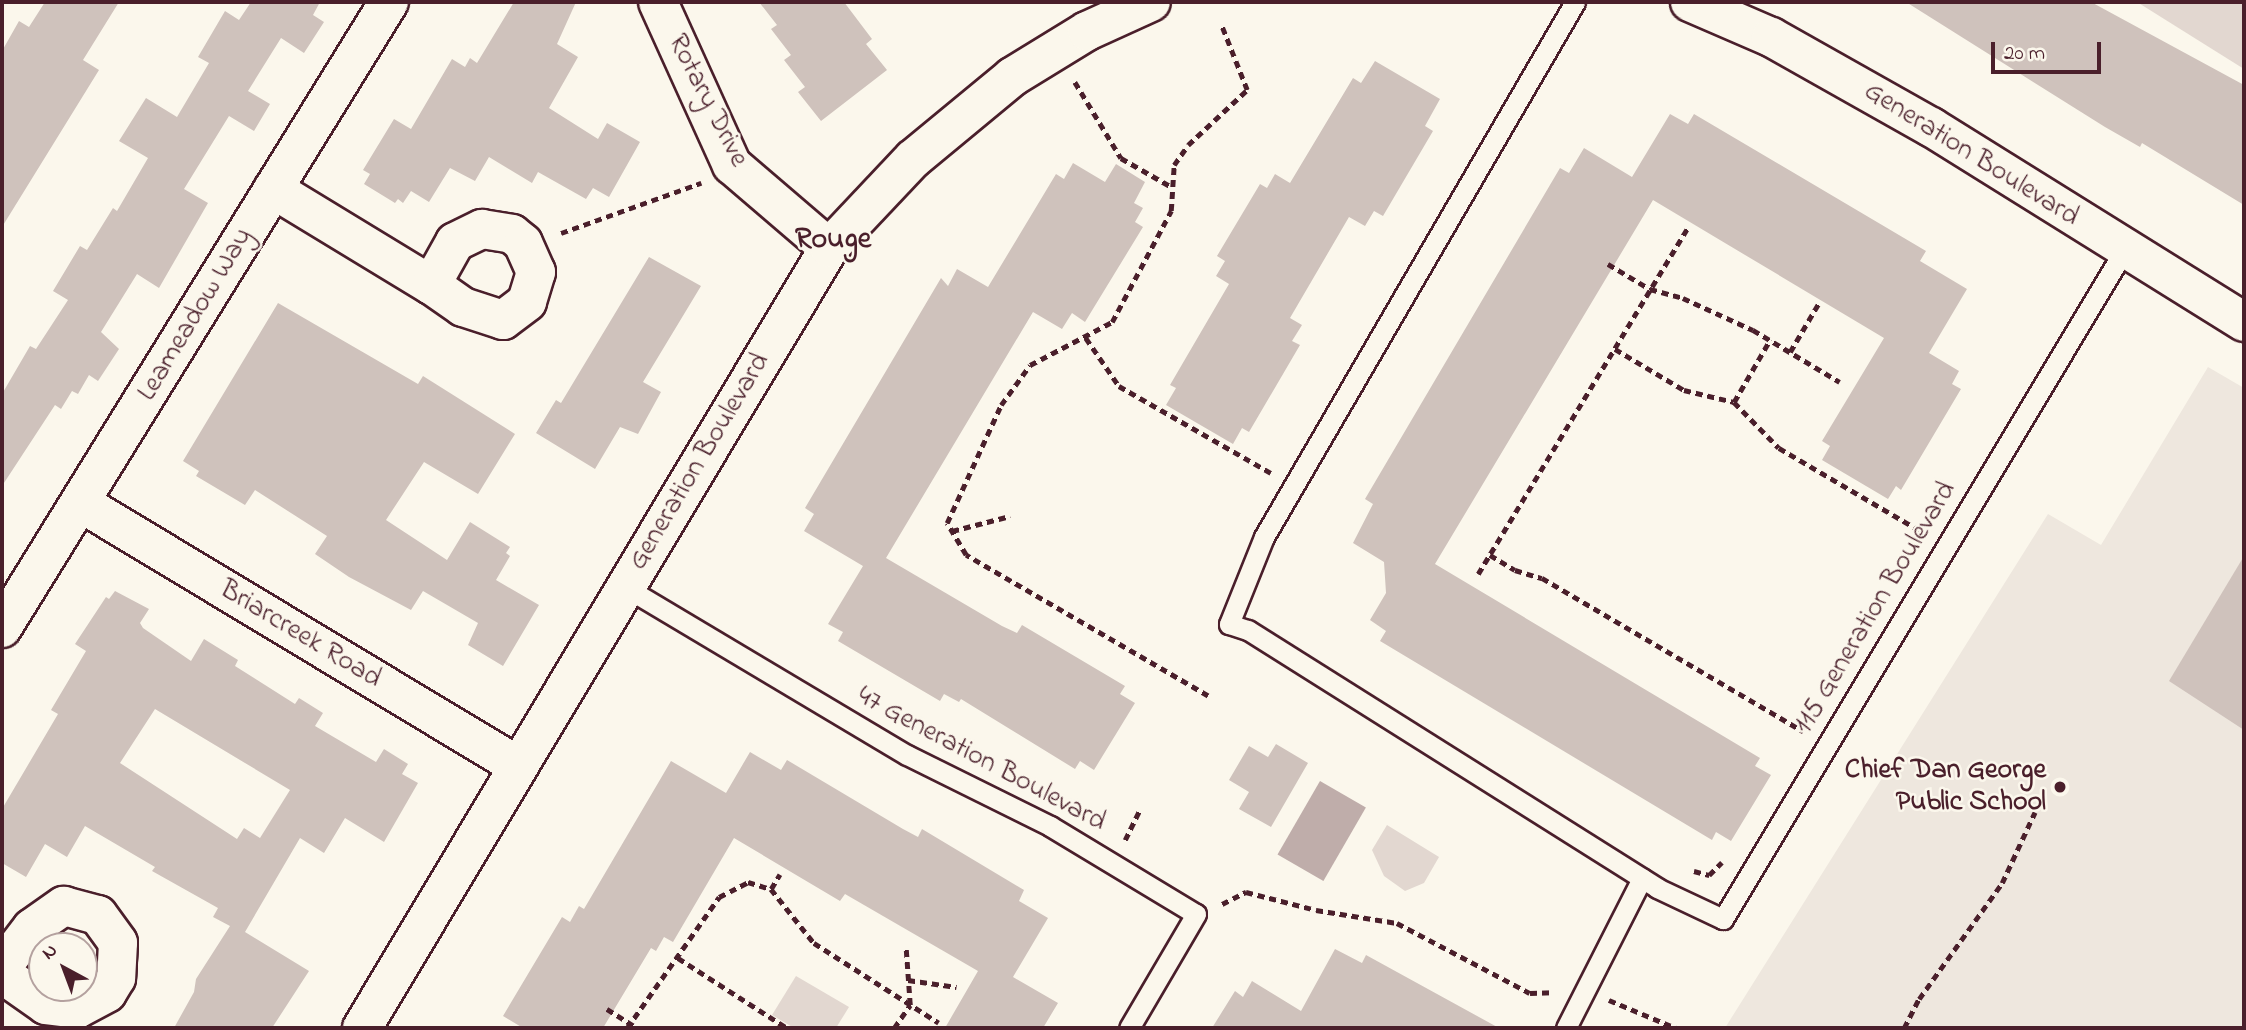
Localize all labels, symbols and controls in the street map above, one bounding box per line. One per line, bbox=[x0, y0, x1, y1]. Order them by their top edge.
scale bar bbox=[1994, 28, 2104, 72]
street label: Rotary Drive bbox=[659, 29, 755, 173]
text: 20 m bbox=[2004, 39, 2045, 69]
street label: Generation Boulevard bbox=[1857, 75, 2085, 235]
district label: Rouge bbox=[795, 222, 871, 258]
street label: Leameadow Way bbox=[131, 223, 261, 407]
street label: Generation Boulevard bbox=[622, 347, 778, 577]
street label: 115 Generation Boulevard bbox=[1787, 476, 1965, 740]
street label: Briarcreek Road bbox=[213, 574, 387, 696]
street label: 47 Generation Boulevard bbox=[851, 680, 1111, 840]
place label: Chief Dan George Public School bbox=[1845, 754, 2046, 820]
marker: Chief Dan George Public School bbox=[2052, 779, 2068, 795]
north arrow bbox=[28, 932, 98, 1002]
text: N bbox=[37, 938, 64, 967]

